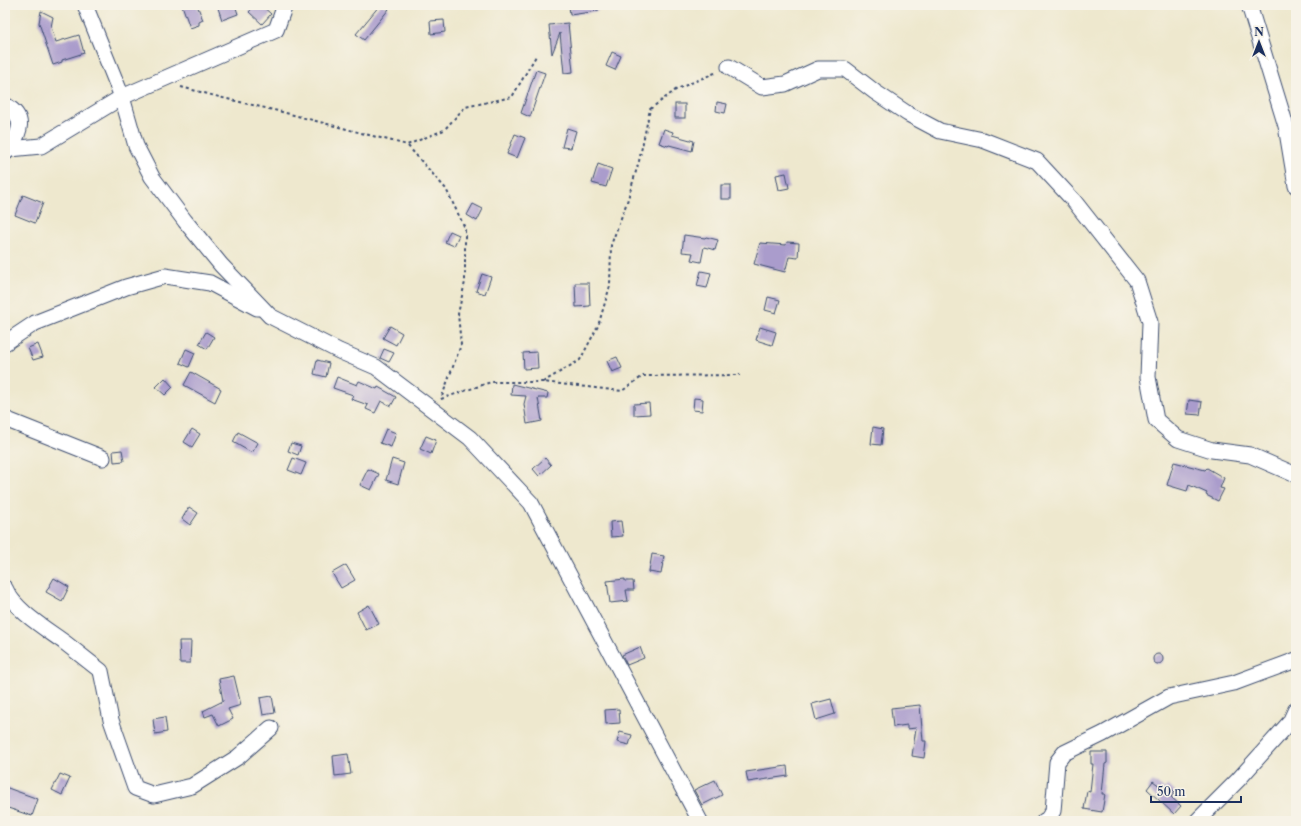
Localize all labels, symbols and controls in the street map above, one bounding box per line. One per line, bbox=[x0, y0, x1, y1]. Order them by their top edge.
north arrow bbox=[1239, 22, 1279, 62]
text: N bbox=[1254, 25, 1264, 39]
scale bar bbox=[1151, 778, 1241, 804]
text: 50 m bbox=[1157, 784, 1186, 799]

